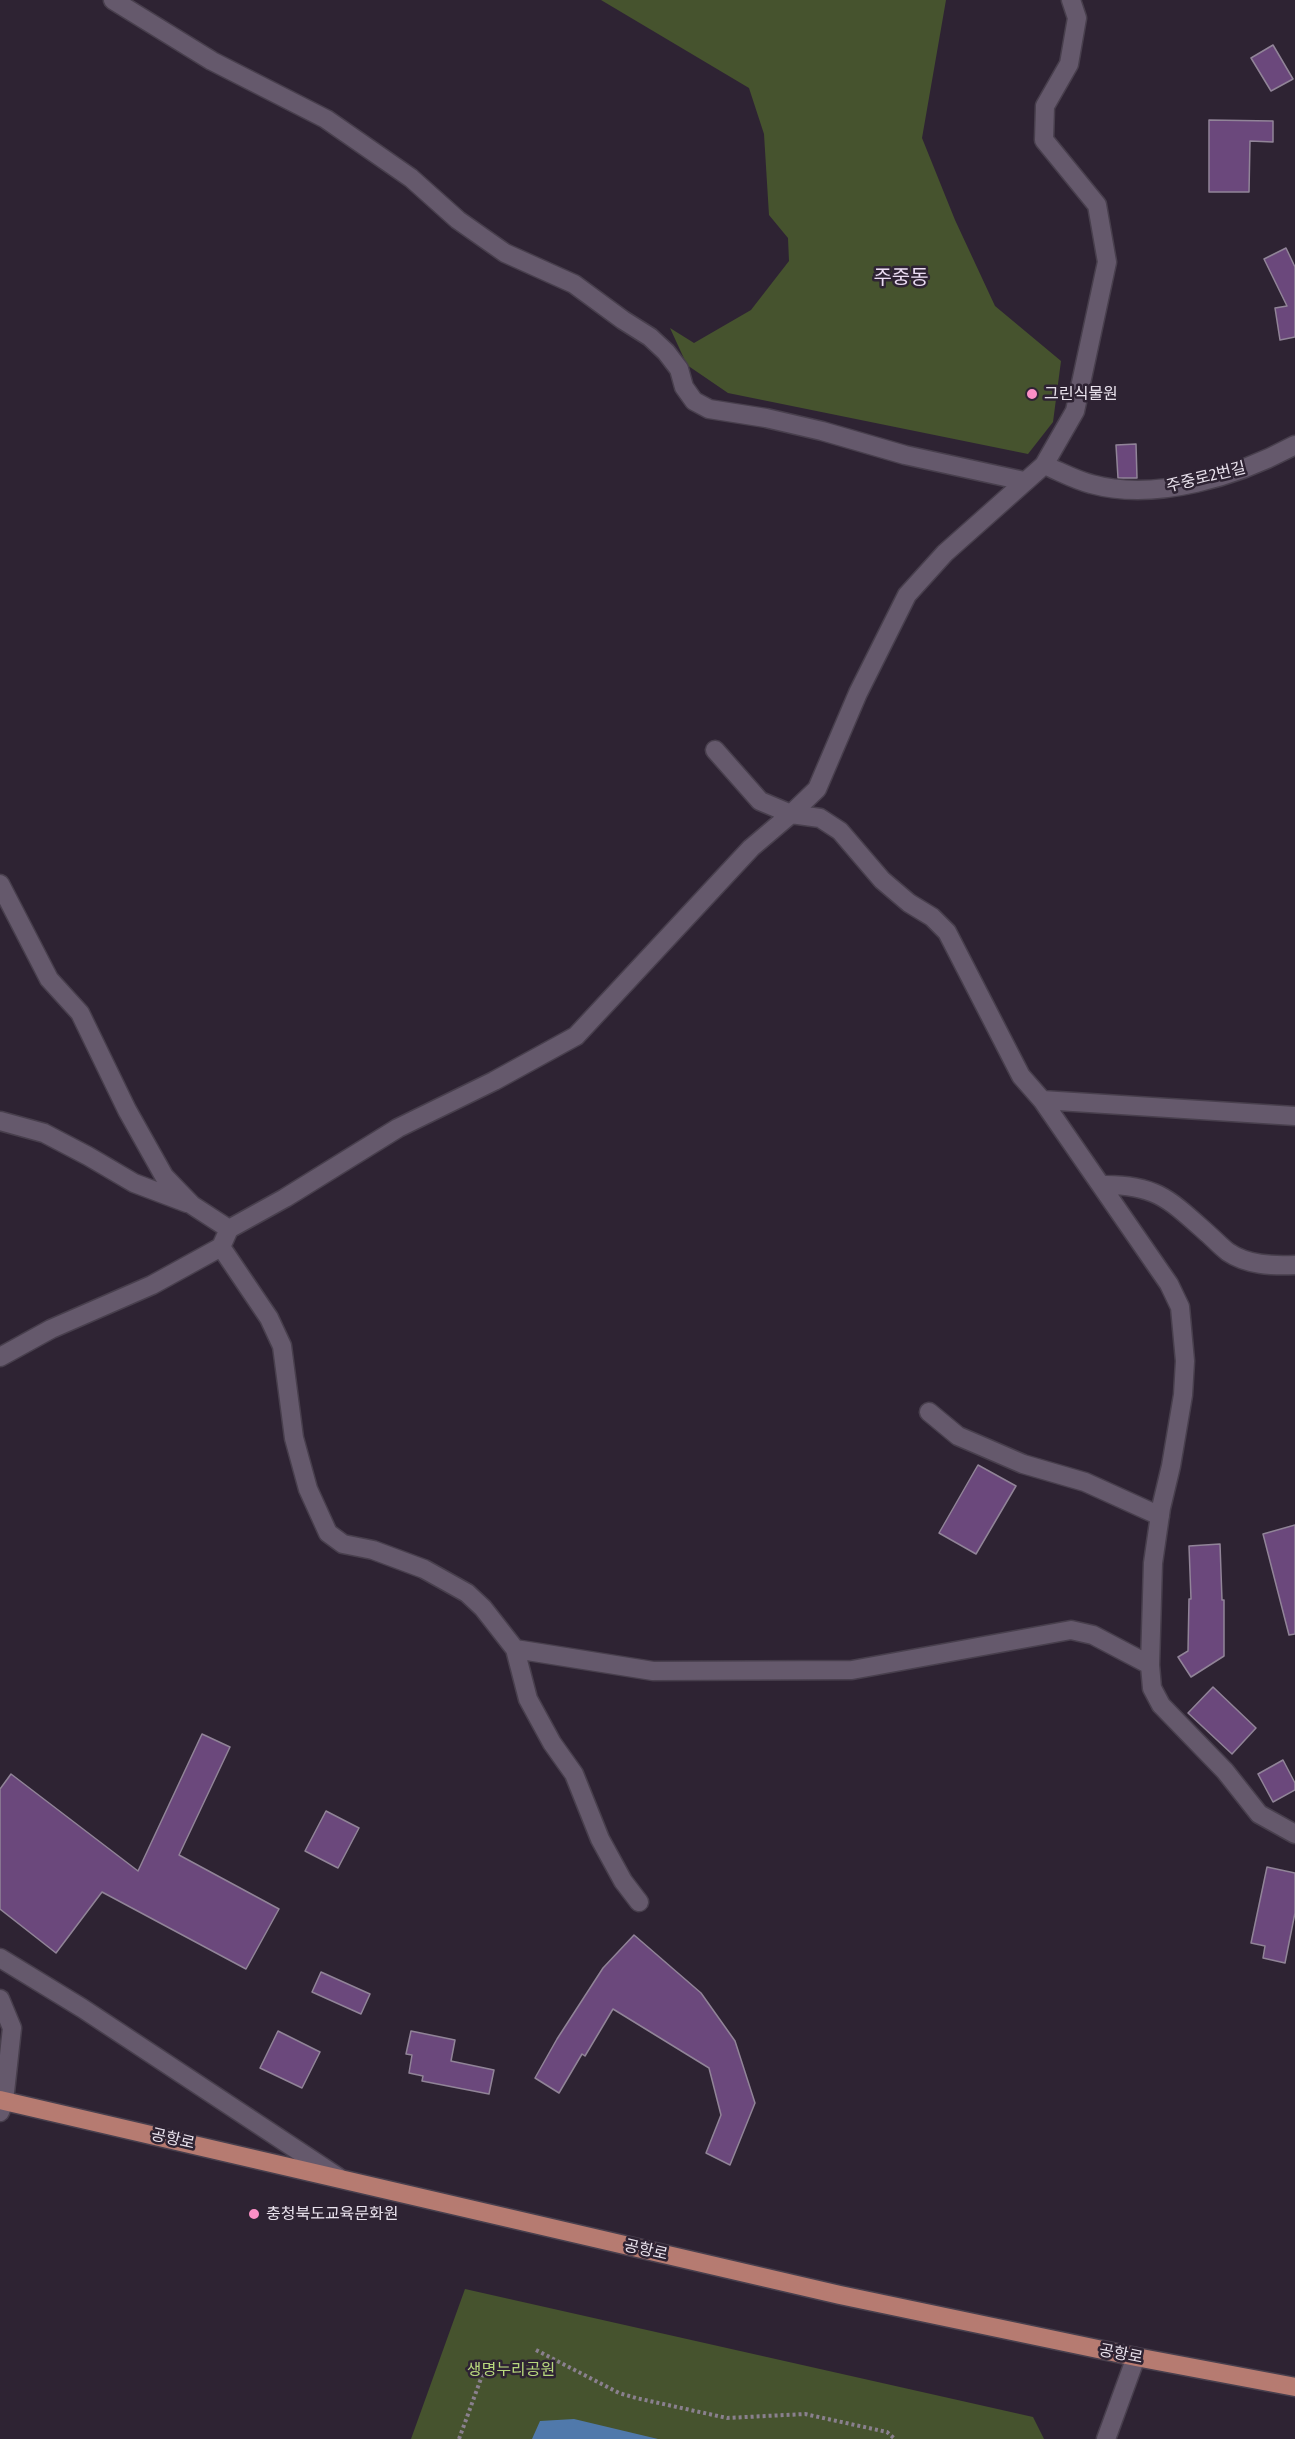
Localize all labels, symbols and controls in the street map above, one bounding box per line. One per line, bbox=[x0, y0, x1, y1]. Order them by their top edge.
district label: 주중동 bbox=[873, 266, 929, 290]
place label: 그린식물원 bbox=[1044, 384, 1118, 404]
marker: 그린식물원 bbox=[1025, 387, 1039, 401]
street label: 주중로2번길 bbox=[1164, 458, 1248, 496]
street label: 공항로 bbox=[149, 2125, 197, 2153]
place label: 충청북도교육문화원 bbox=[266, 2204, 398, 2224]
marker: 충청북도교육문화원 bbox=[247, 2207, 261, 2221]
street label: 공항로 bbox=[622, 2236, 670, 2264]
street label: 공항로 bbox=[1097, 2340, 1145, 2368]
park label: 생명누리공원 bbox=[467, 2360, 555, 2380]

